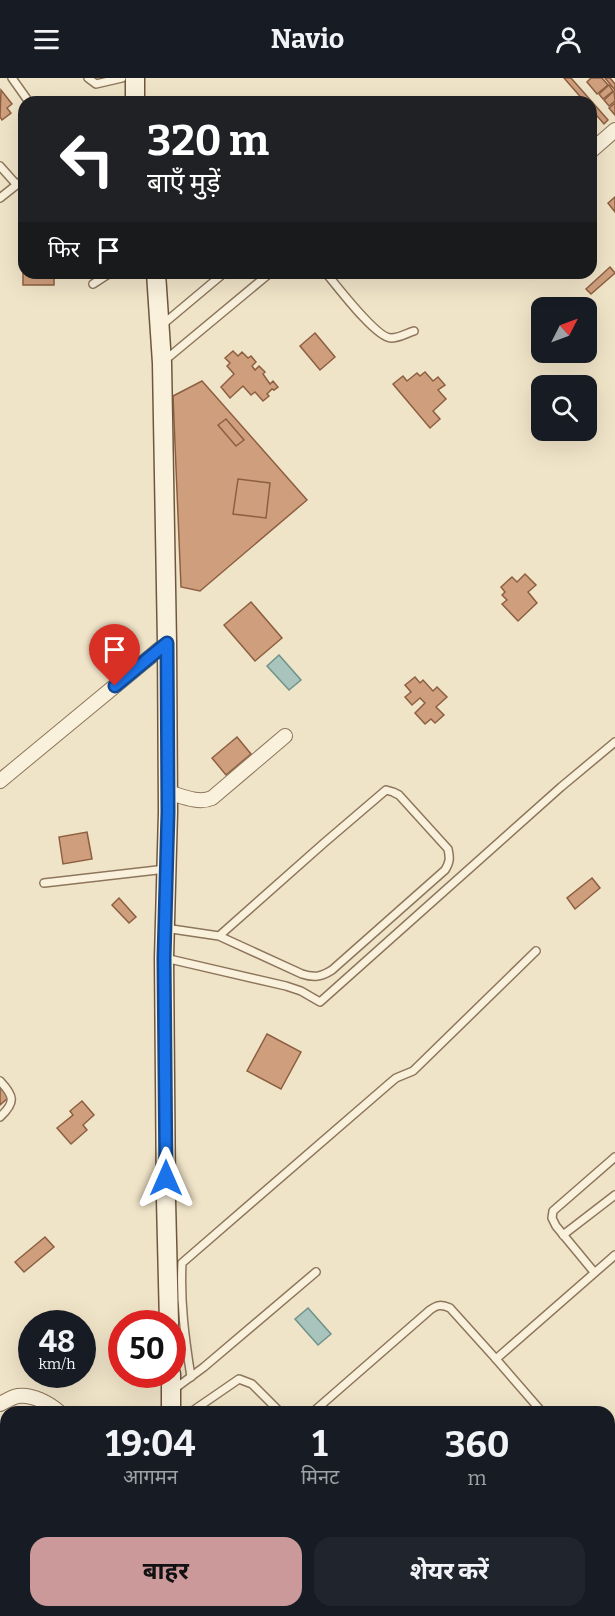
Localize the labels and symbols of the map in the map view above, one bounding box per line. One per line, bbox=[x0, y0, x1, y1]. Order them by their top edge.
north arrow bbox=[531, 297, 597, 363]
pin bbox=[89, 624, 140, 686]
position arrow bbox=[134, 1146, 198, 1210]
speed limit sign: 50 bbox=[108, 1310, 186, 1388]

